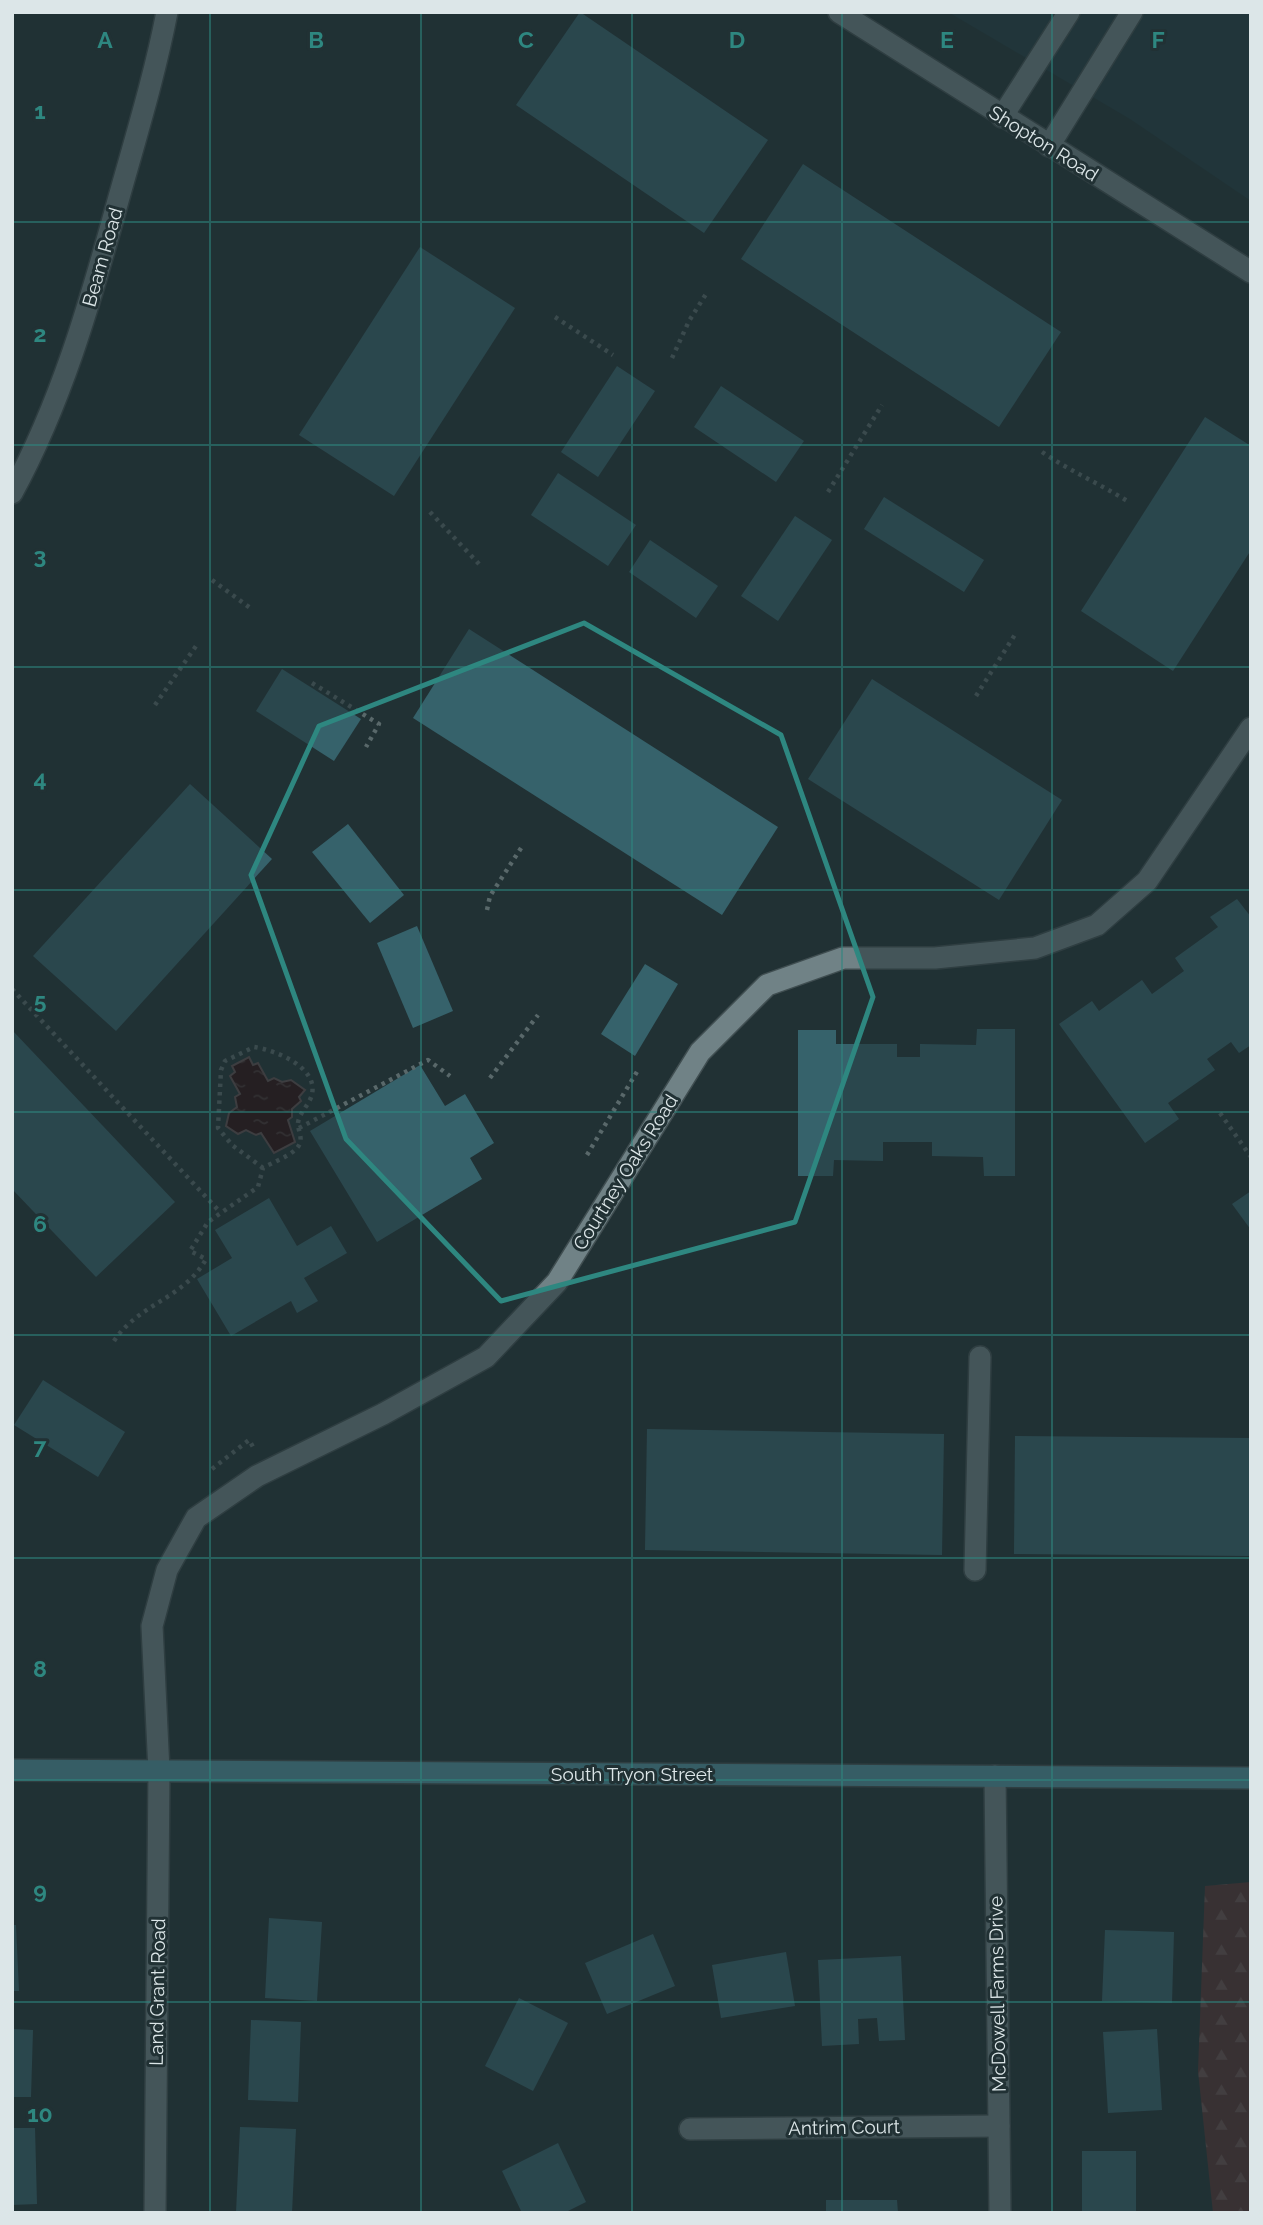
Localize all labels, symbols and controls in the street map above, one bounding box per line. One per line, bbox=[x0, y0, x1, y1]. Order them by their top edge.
text: A bbox=[97, 26, 113, 53]
text: B bbox=[308, 26, 324, 53]
text: C bbox=[518, 26, 534, 53]
text: D bbox=[729, 26, 745, 53]
text: E bbox=[940, 26, 954, 53]
text: F bbox=[1151, 26, 1165, 53]
text: 1 bbox=[34, 97, 46, 124]
street label: Shopton Road bbox=[985, 101, 1103, 185]
street label: Beam Road bbox=[77, 205, 127, 309]
text: 2 bbox=[34, 320, 46, 347]
text: 3 bbox=[34, 542, 46, 569]
text: 4 bbox=[33, 765, 47, 792]
text: 5 bbox=[34, 987, 47, 1014]
street label: Courtney Oaks Road bbox=[568, 1090, 682, 1254]
text: 6 bbox=[33, 1210, 47, 1237]
text: 7 bbox=[34, 1432, 47, 1459]
text: 8 bbox=[33, 1655, 47, 1682]
street label: South Tryon Street bbox=[551, 1763, 714, 1785]
text: 9 bbox=[33, 1877, 47, 1904]
street label: McDowell Farms Drive bbox=[984, 1896, 1010, 2092]
street label: Land Grant Road bbox=[145, 1918, 169, 2066]
text: 10 bbox=[27, 2100, 53, 2127]
street label: Antrim Court bbox=[788, 2115, 901, 2139]

